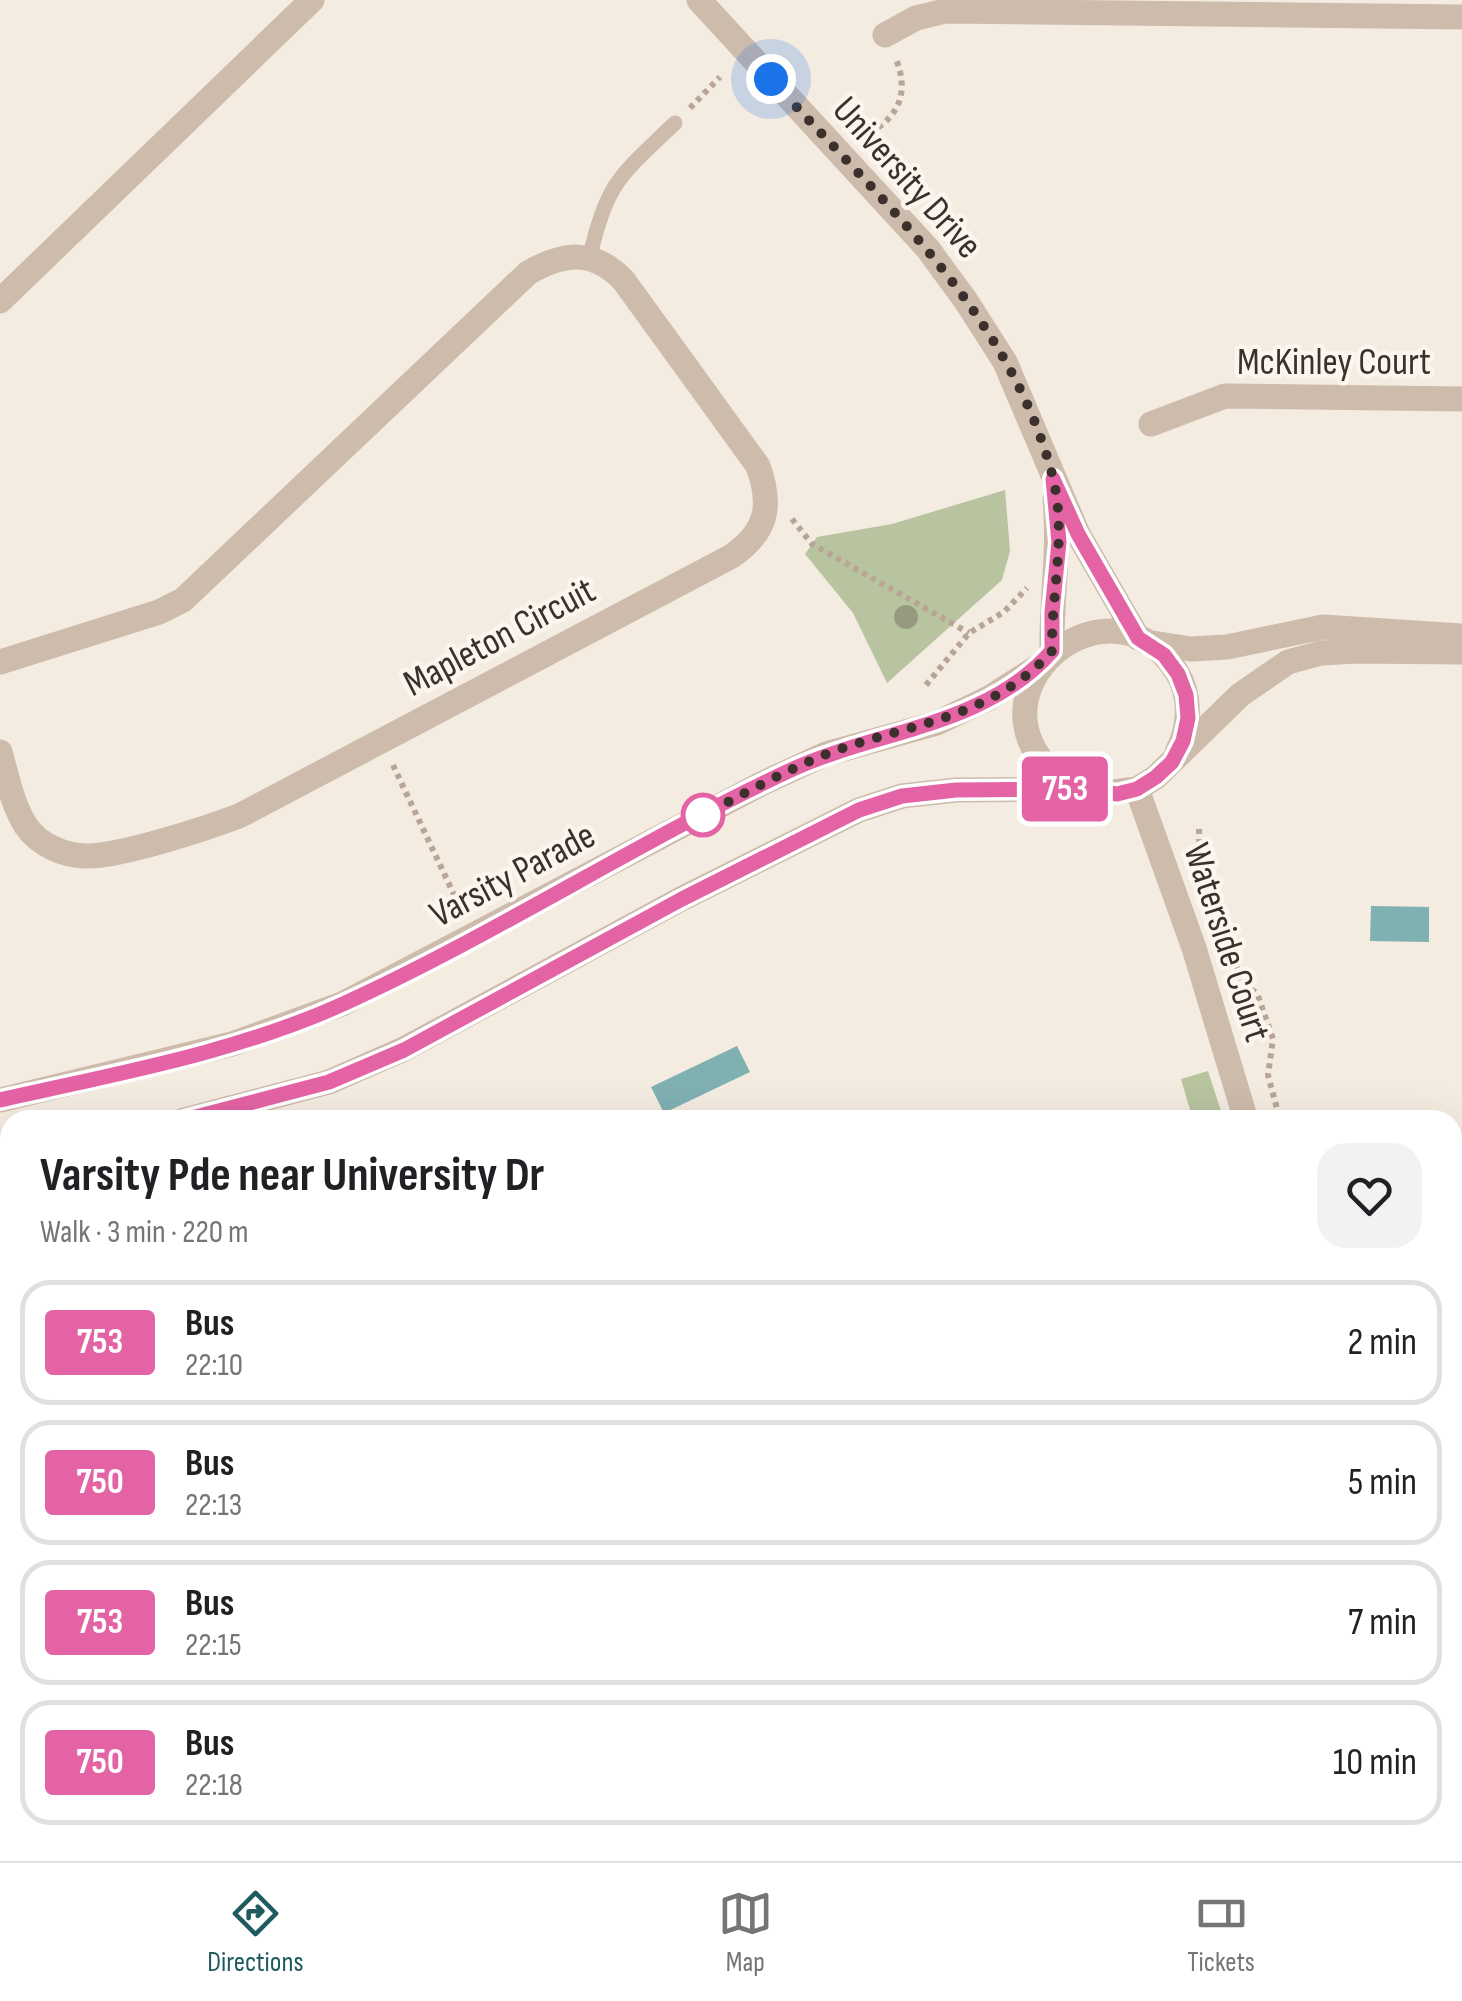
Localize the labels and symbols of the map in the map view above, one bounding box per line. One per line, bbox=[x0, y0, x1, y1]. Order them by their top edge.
your location bbox=[746, 54, 796, 104]
street label: University Drive bbox=[823, 88, 991, 268]
street label: McKinley Court bbox=[1237, 340, 1431, 385]
street label: Mapleton Circuit bbox=[396, 568, 603, 707]
line badge: 753 bbox=[1008, 756, 1122, 822]
unlabelled marker bbox=[682, 794, 724, 836]
street label: Varsity Parade bbox=[423, 813, 603, 937]
street label: Waterside Court bbox=[1173, 838, 1280, 1047]

